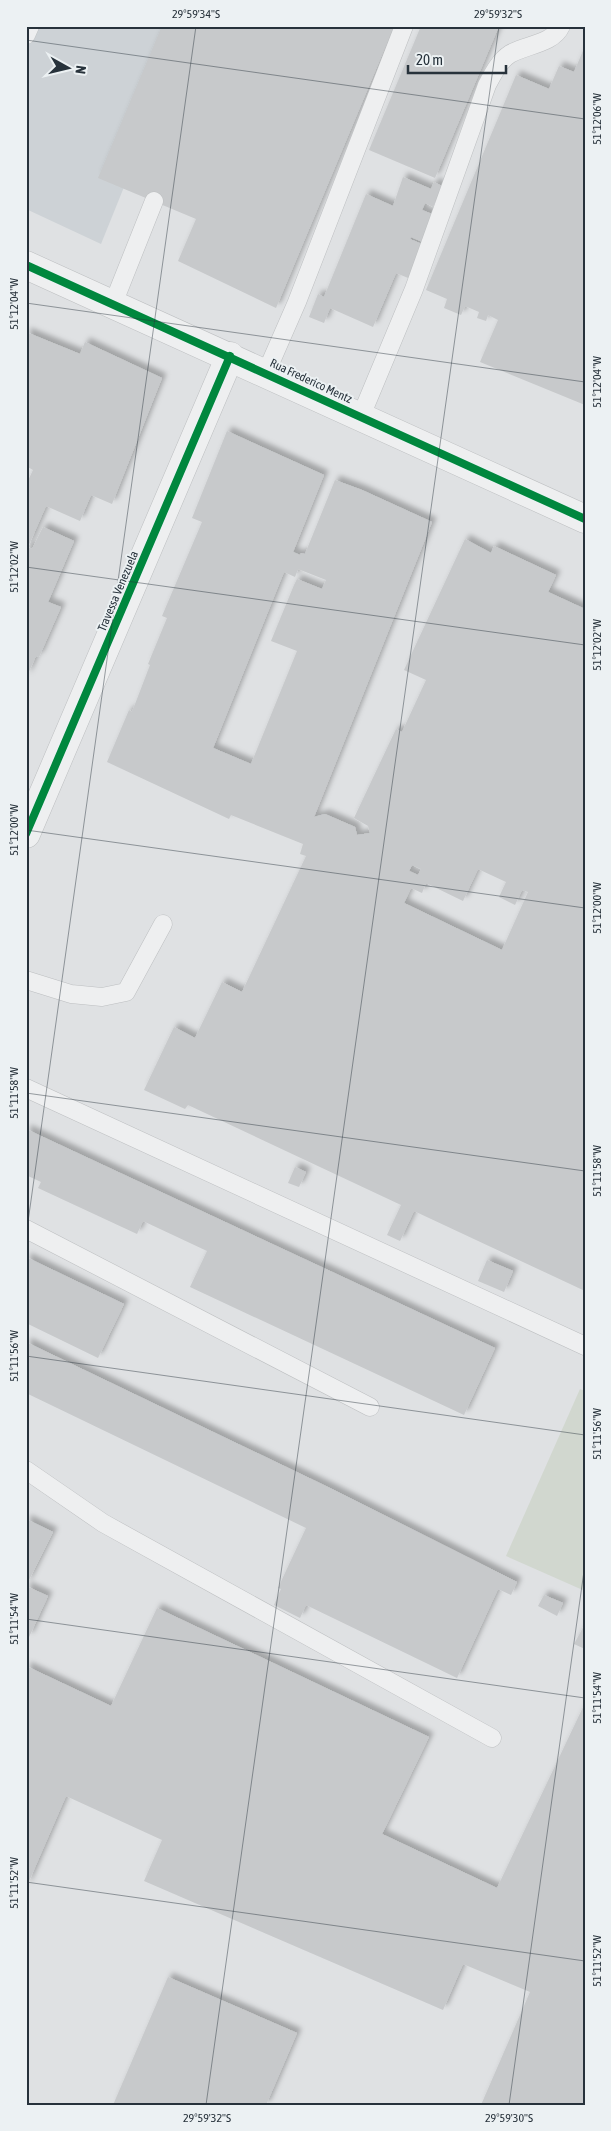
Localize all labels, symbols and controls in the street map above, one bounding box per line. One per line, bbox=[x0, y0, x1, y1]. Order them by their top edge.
text: 29°59'34"S bbox=[172, 7, 220, 21]
text: 29°59'32"S bbox=[474, 7, 522, 21]
north arrow bbox=[42, 42, 92, 92]
scale bar bbox=[408, 42, 506, 74]
text: 20 m bbox=[416, 51, 443, 68]
text: N bbox=[72, 65, 89, 75]
text: 51°12'06"W bbox=[590, 93, 604, 145]
text: 51°12'04"W bbox=[7, 278, 21, 330]
street label: Rua Frederico Mentz bbox=[268, 356, 355, 406]
text: 51°12'04"W bbox=[590, 356, 604, 408]
text: 51°12'02"W bbox=[7, 541, 21, 593]
street label: Travessa Venezuela bbox=[95, 549, 141, 633]
text: 51°12'02"W bbox=[590, 619, 604, 671]
text: 51°12'00"W bbox=[7, 804, 21, 856]
text: 51°12'00"W bbox=[590, 882, 604, 934]
text: 51°11'58"W bbox=[7, 1067, 21, 1119]
text: 51°11'58"W bbox=[590, 1145, 604, 1197]
text: 51°11'56"W bbox=[7, 1330, 21, 1382]
text: 51°11'56"W bbox=[590, 1408, 604, 1460]
text: 51°11'54"W bbox=[7, 1593, 21, 1645]
text: 51°11'54"W bbox=[590, 1672, 604, 1724]
text: 51°11'52"W bbox=[7, 1857, 21, 1909]
text: 51°11'52"W bbox=[590, 1935, 604, 1987]
text: 29°59'32"S bbox=[183, 2111, 231, 2125]
text: 29°59'30"S bbox=[485, 2111, 533, 2125]

